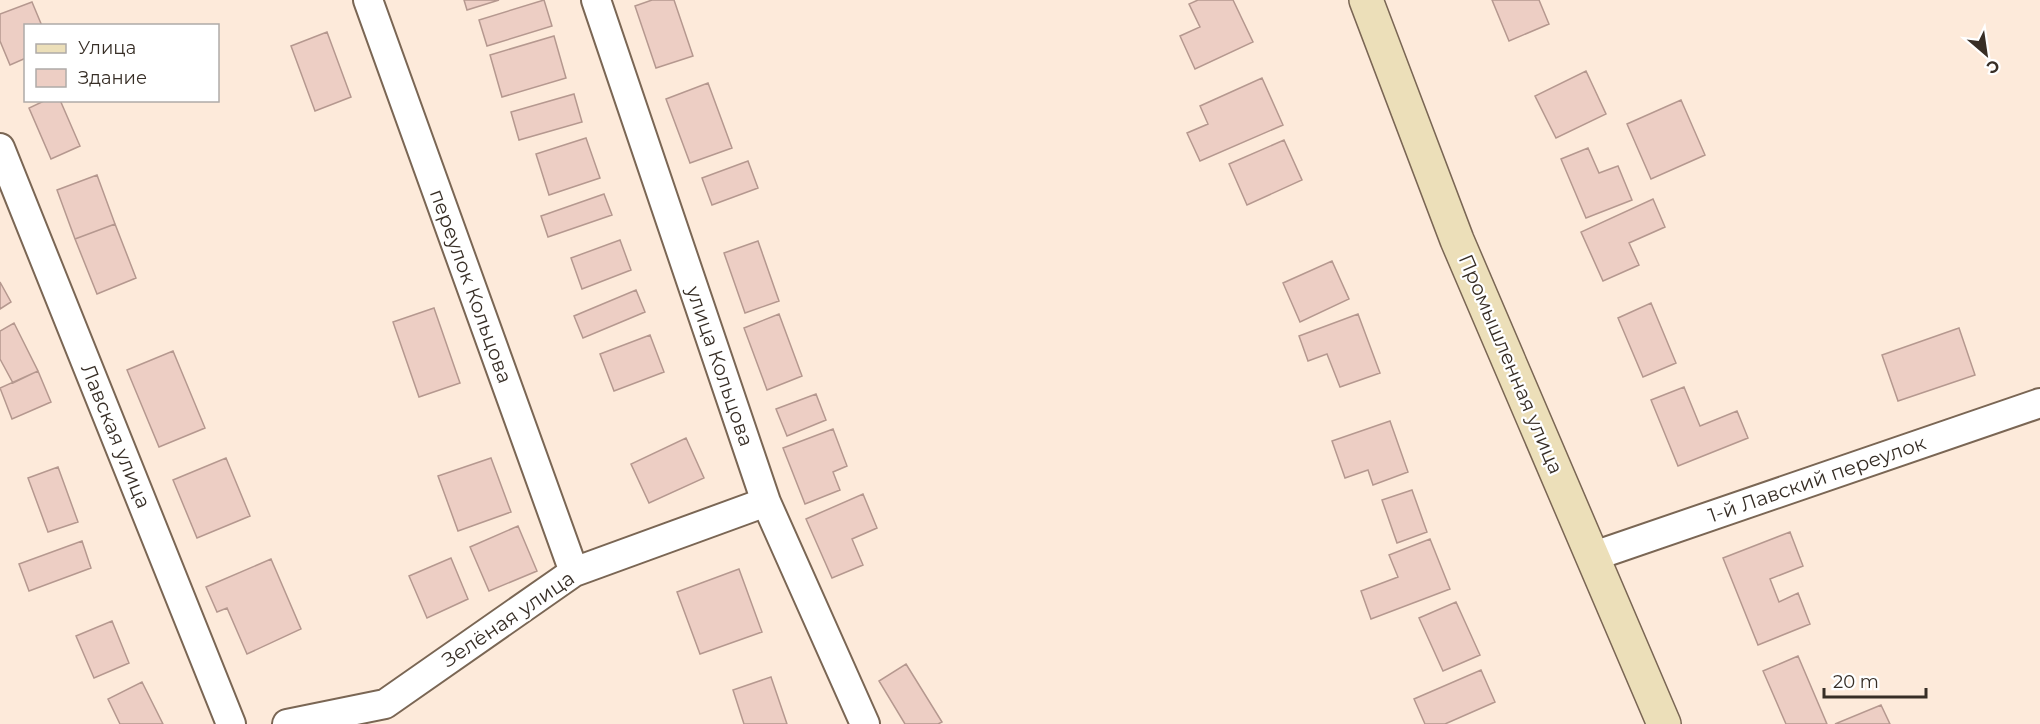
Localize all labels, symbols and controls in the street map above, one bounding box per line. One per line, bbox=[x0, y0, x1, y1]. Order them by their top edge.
legend bbox=[24, 24, 219, 102]
north arrow bbox=[1956, 24, 2016, 84]
text: Улица bbox=[78, 37, 136, 59]
text: С bbox=[1983, 56, 2003, 78]
text: Здание bbox=[78, 67, 147, 89]
street label: переулок Кольцова bbox=[425, 186, 517, 386]
street label: Промышленная улица bbox=[1454, 250, 1568, 478]
street label: улица Кольцова bbox=[681, 282, 759, 449]
street label: Лавская улица bbox=[76, 360, 156, 512]
street label: 1-й Лавский переулок bbox=[1705, 430, 1929, 528]
street label: Зелёная улица bbox=[437, 566, 579, 672]
scale bar bbox=[1824, 661, 1926, 699]
text: 20 m bbox=[1833, 671, 1879, 693]

